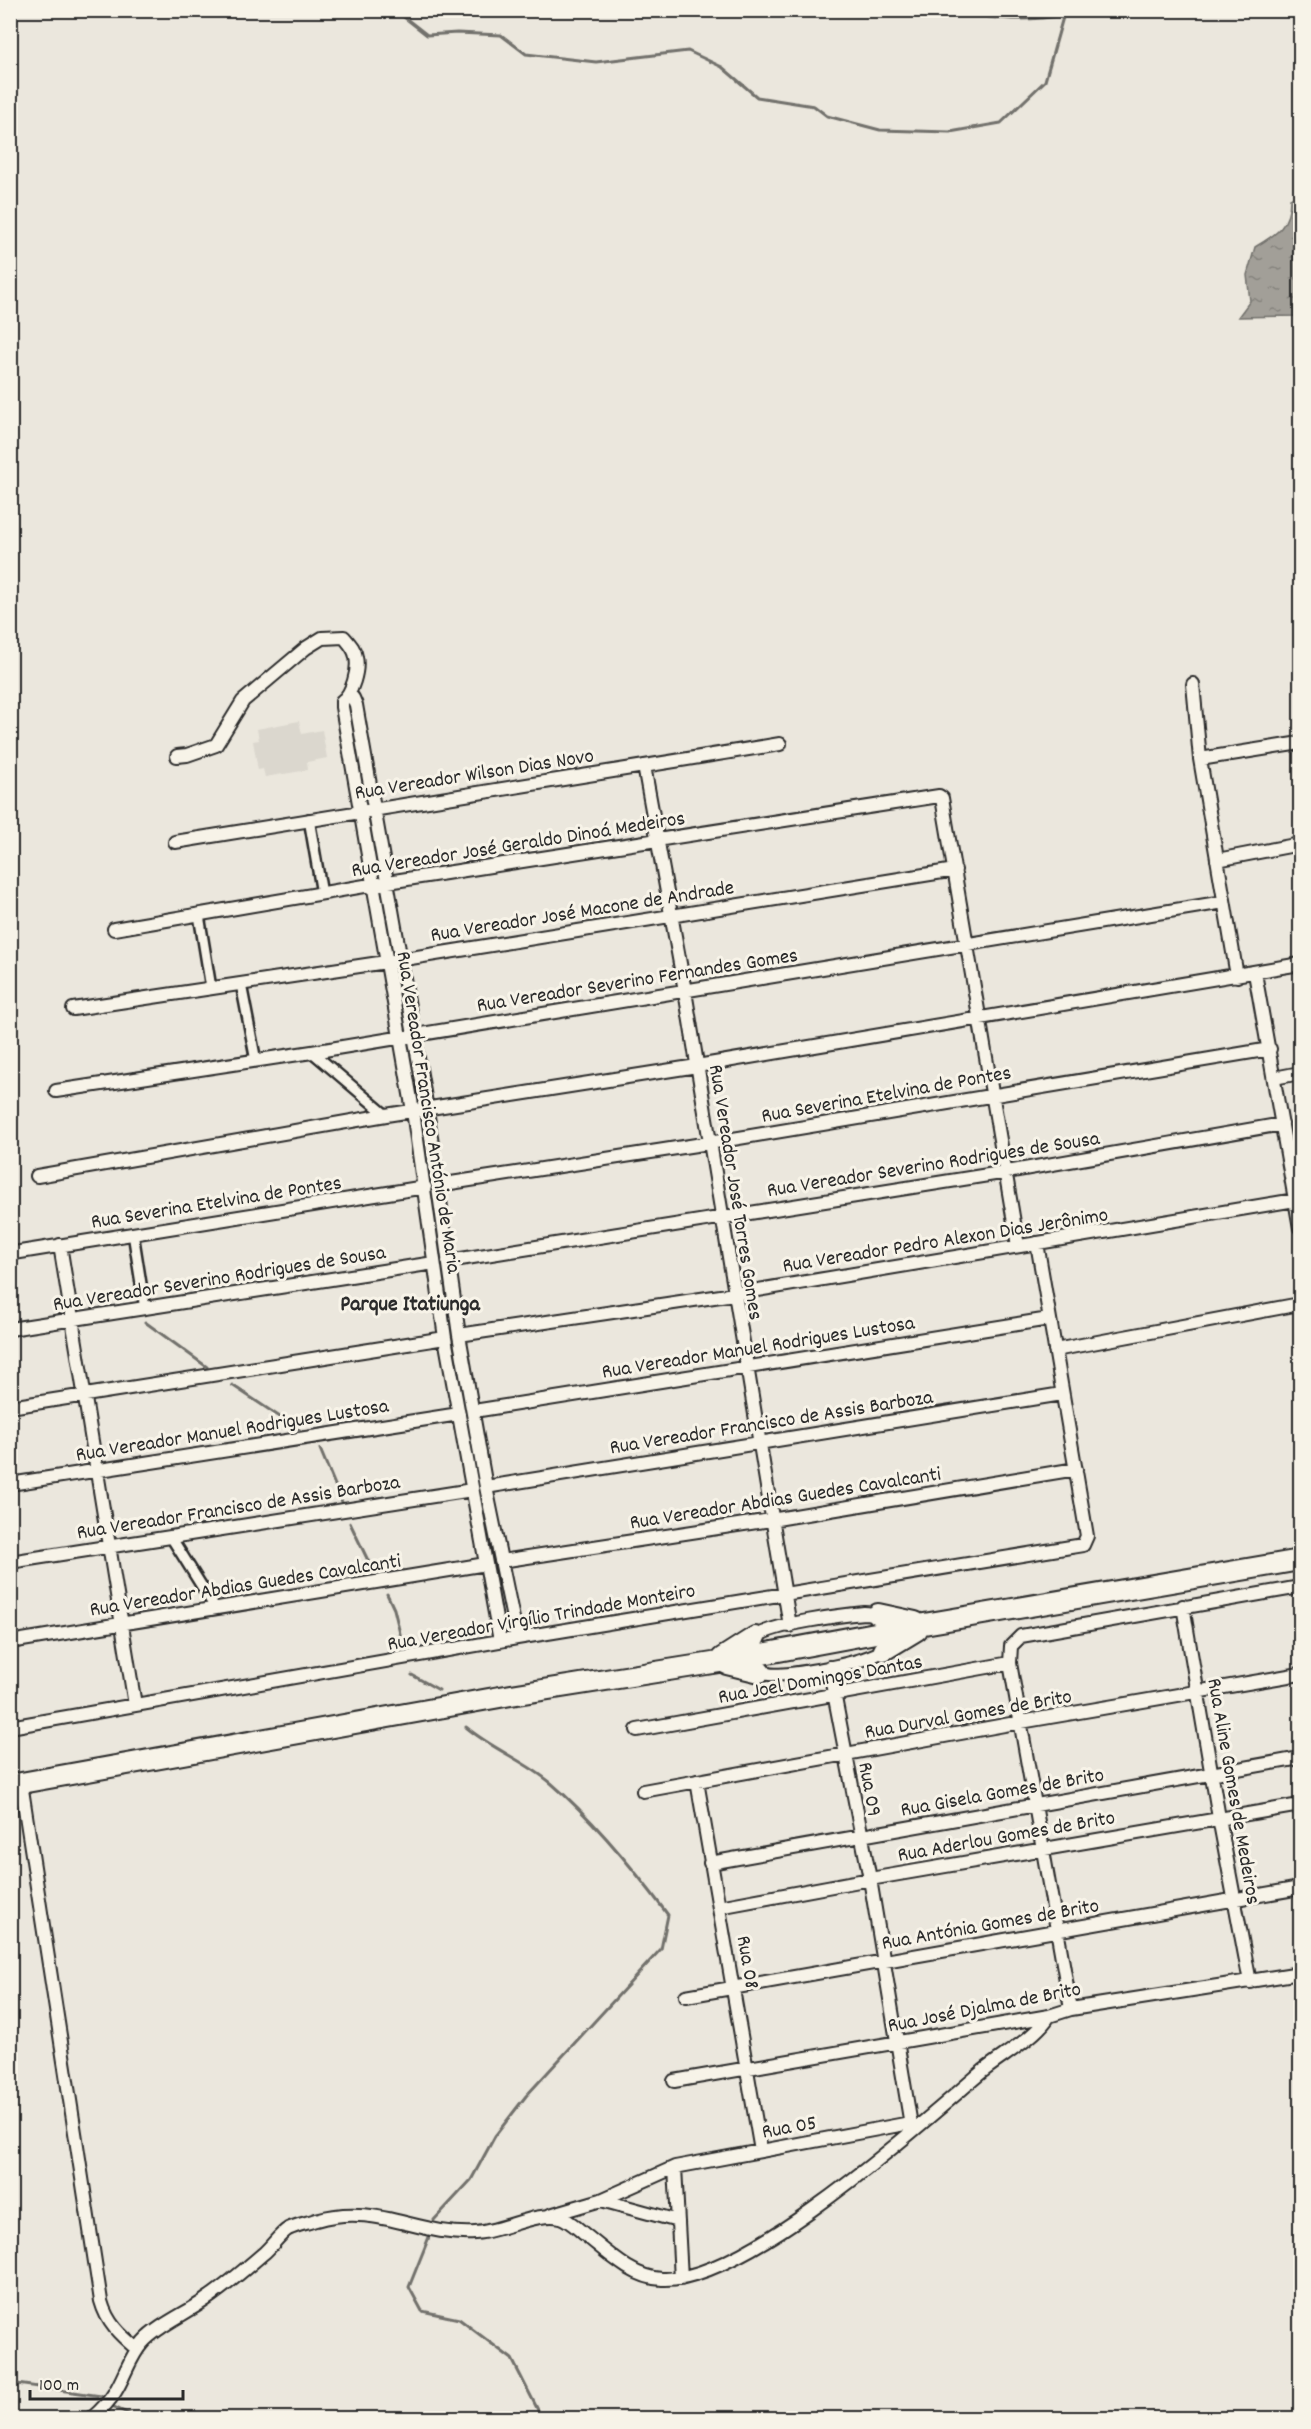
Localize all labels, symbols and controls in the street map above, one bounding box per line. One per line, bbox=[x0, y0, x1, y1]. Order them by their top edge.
street label: Rua Vereador Wilson Dias Novo bbox=[353, 742, 596, 810]
street label: Rua Vereador José Geraldo Dinoá Medeiros bbox=[349, 805, 688, 887]
street label: Rua Vereador José Macone de Andrade bbox=[429, 874, 736, 952]
street label: Rua Vereador Severino Fernandes Gomes bbox=[475, 942, 800, 1022]
street label: Rua Vereador Francisco António de Maria bbox=[387, 949, 468, 1277]
street label: Rua Severina Etelvina de Pontes bbox=[759, 1059, 1014, 1133]
street label: Rua Vereador José Torres Gomes bbox=[699, 1062, 769, 1322]
street label: Rua Vereador Severino Rodrigues de Sousa bbox=[765, 1125, 1103, 1207]
street label: Rua Severina Etelvina de Pontes bbox=[89, 1169, 344, 1239]
street label: Rua Vereador Pedro Alexon Dias Jerônimo bbox=[780, 1201, 1110, 1283]
street label: Rua Vereador Severino Rodrigues de Sousa bbox=[51, 1239, 389, 1321]
district label: Parque Itatiunga bbox=[340, 1290, 480, 1321]
street label: Rua Vereador Manuel Rodrigues Lustosa bbox=[600, 1309, 918, 1389]
street label: Rua Vereador Francisco de Assis Barboza bbox=[608, 1383, 936, 1464]
street label: Rua Vereador Manuel Rodrigues Lustosa bbox=[74, 1392, 392, 1472]
street label: Rua Vereador Abdias Guedes Cavalcanti bbox=[628, 1461, 943, 1539]
street label: Rua Vereador Francisco de Assis Barboza bbox=[75, 1468, 403, 1549]
street label: Rua Vereador Abdias Guedes Cavalcanti bbox=[88, 1548, 403, 1626]
street label: Rua Vereador Virgílio Trindade Monteiro bbox=[385, 1577, 698, 1661]
street label: Rua Joel Domingos Dantas bbox=[716, 1648, 925, 1714]
street label: Rua Aline Gomes de Medeiros bbox=[1197, 1676, 1267, 1907]
street label: Rua Durval Gomes de Brito bbox=[863, 1683, 1074, 1749]
street label: Rua 09 bbox=[848, 1760, 888, 1819]
street label: Rua Gisela Gomes de Brito bbox=[898, 1761, 1107, 1827]
street label: Rua Aderlou Gomes de Brito bbox=[895, 1804, 1118, 1872]
street label: Rua Antónia Gomes de Brito bbox=[879, 1892, 1102, 1960]
street label: Rua 08 bbox=[727, 1933, 765, 1992]
street label: Rua José Djalma de Brito bbox=[885, 1975, 1084, 2042]
street label: Rua 05 bbox=[760, 2109, 819, 2149]
scale bar bbox=[30, 2363, 183, 2401]
text: 100 m bbox=[39, 2374, 79, 2399]

